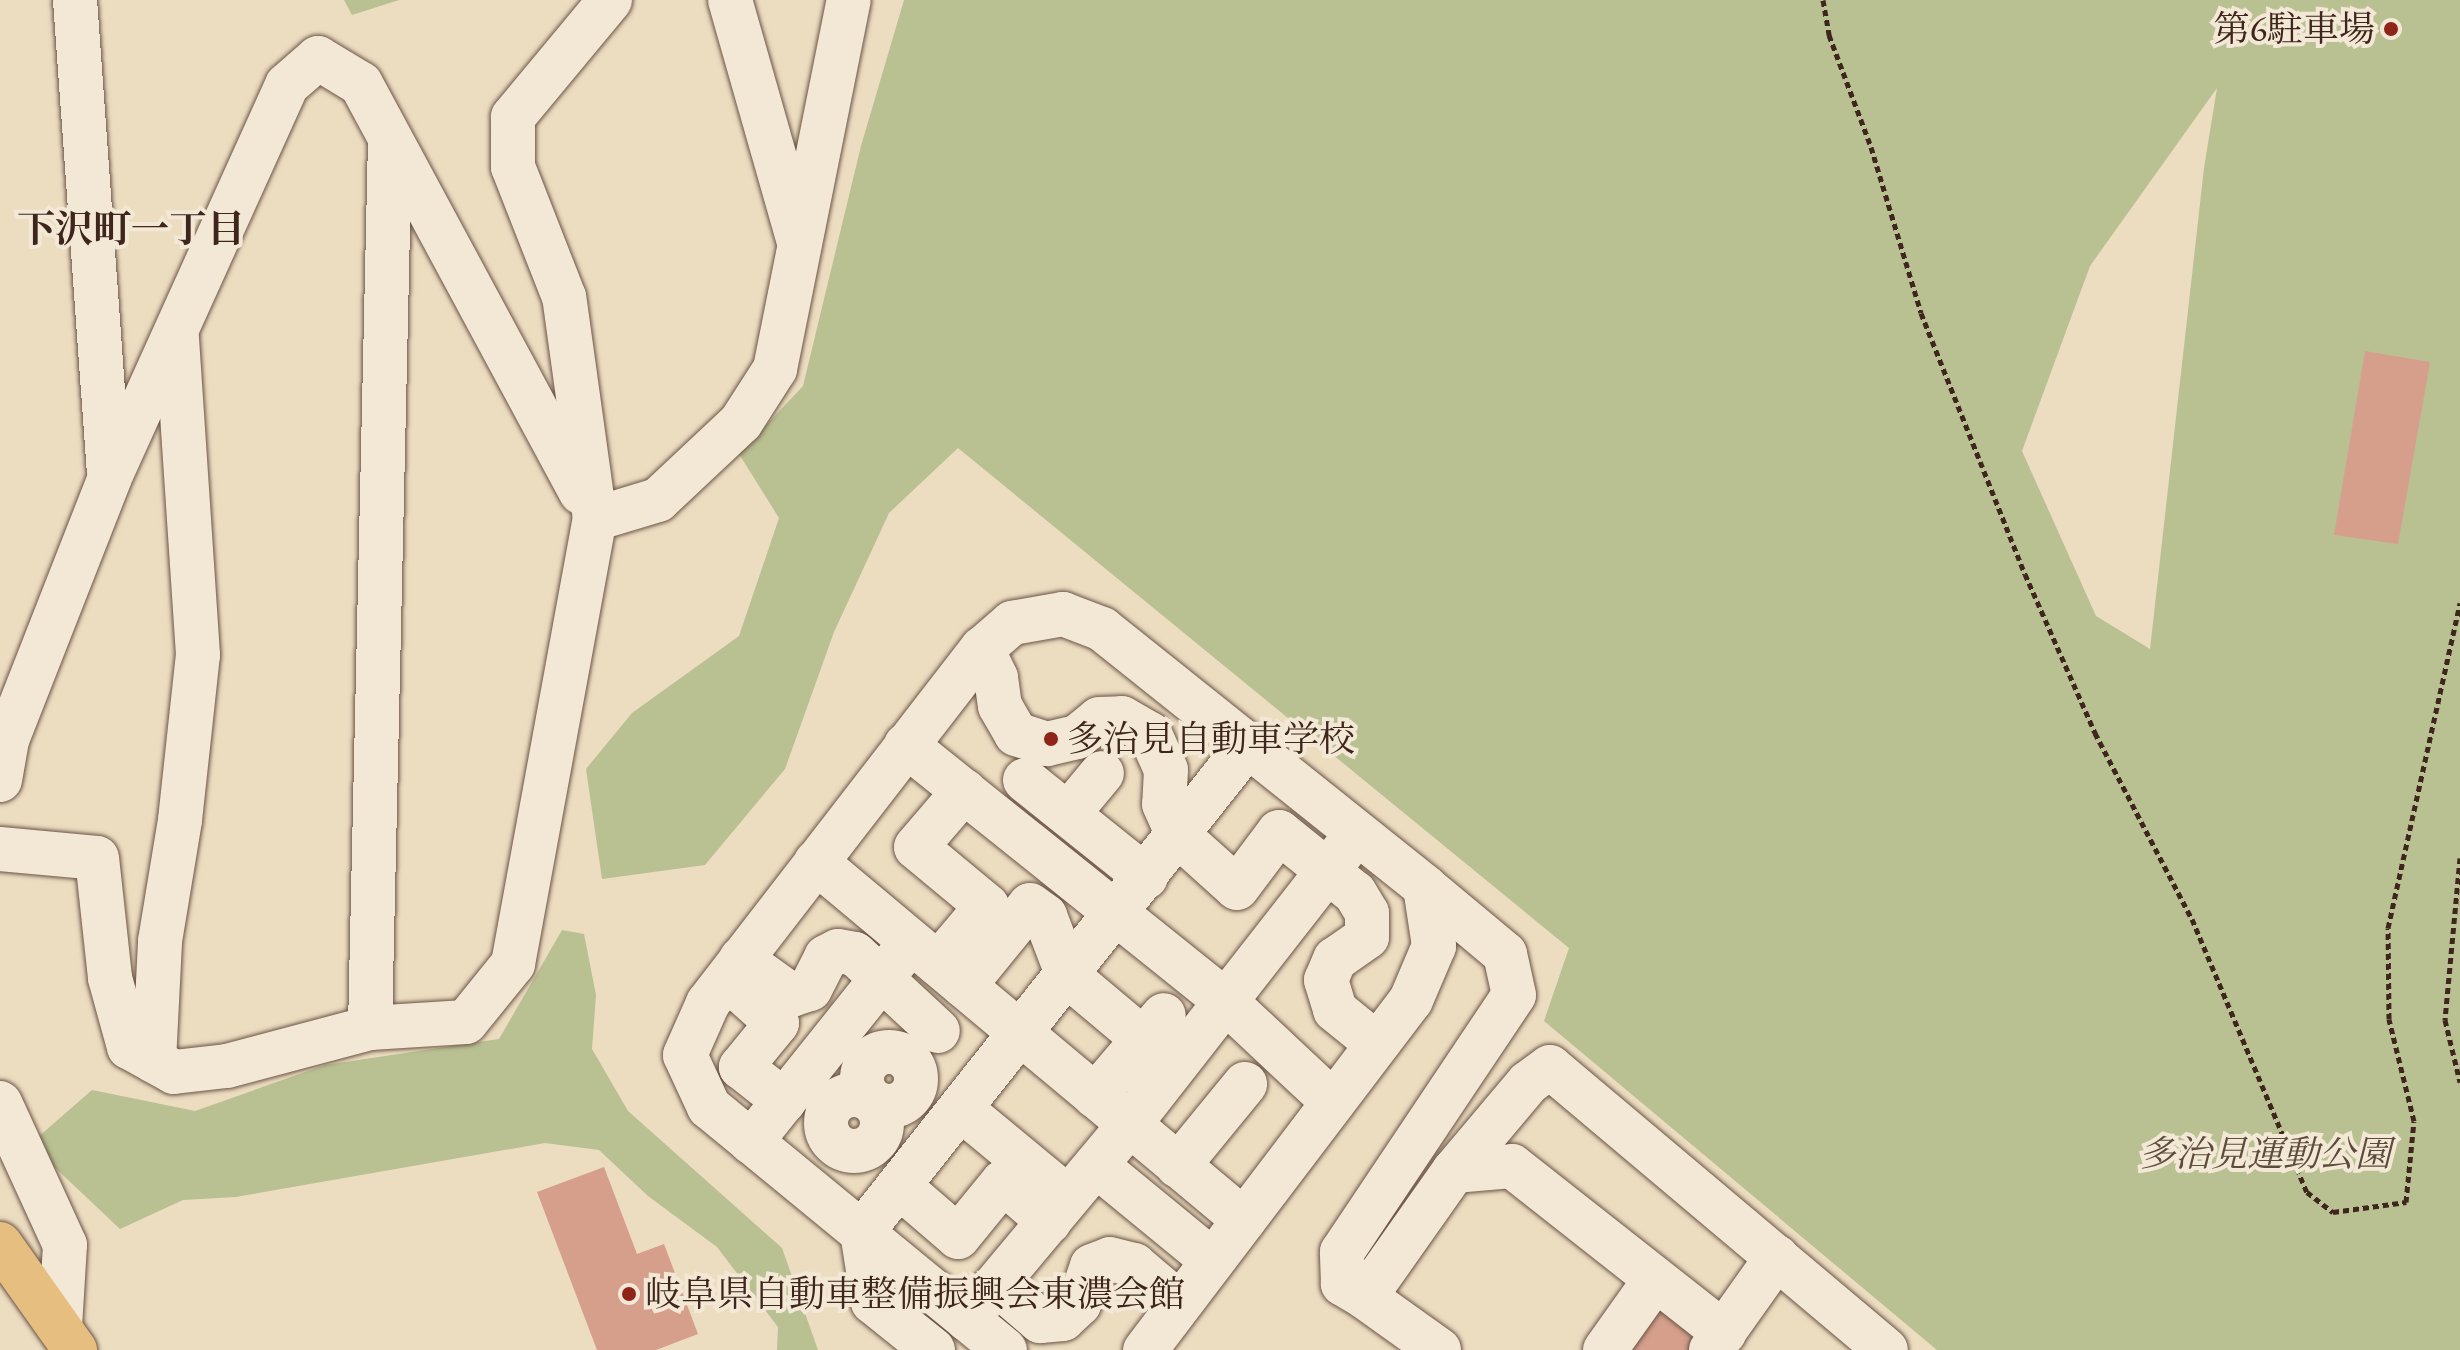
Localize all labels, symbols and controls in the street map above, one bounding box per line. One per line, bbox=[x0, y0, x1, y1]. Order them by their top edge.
place label: 第6駐車場 bbox=[2214, 7, 2375, 51]
marker: 第6駐車場 bbox=[2382, 20, 2400, 38]
district label: 下沢町一丁目 bbox=[17, 206, 245, 252]
place label: 多治見自動車学校 bbox=[1067, 717, 1355, 761]
marker: 多治見自動車学校 bbox=[1042, 730, 1060, 748]
park label: 多治見運動公園 bbox=[2139, 1132, 2391, 1176]
place label: 岐阜県自動車整備振興会東濃会館 bbox=[645, 1272, 1185, 1316]
marker: 岐阜県自動車整備振興会東濃会館 bbox=[620, 1285, 638, 1303]

